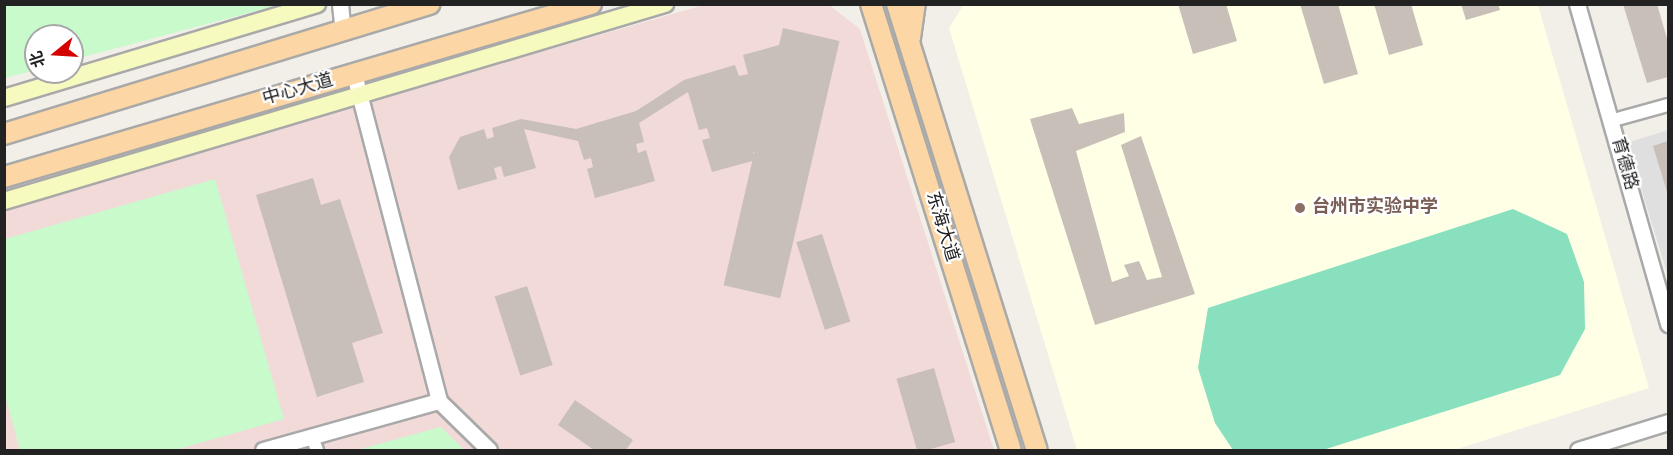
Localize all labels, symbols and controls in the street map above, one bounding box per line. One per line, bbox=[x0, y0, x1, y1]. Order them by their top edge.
north arrow bbox=[24, 24, 84, 84]
text: 北 bbox=[27, 48, 51, 70]
street label: 中心大道 bbox=[260, 71, 336, 111]
street label: 育德路 bbox=[1605, 135, 1641, 193]
street label: 东海大道 bbox=[920, 189, 962, 265]
place label: 台州市实验中学 bbox=[1312, 197, 1438, 219]
marker: 台州市实验中学 bbox=[1293, 201, 1307, 215]

